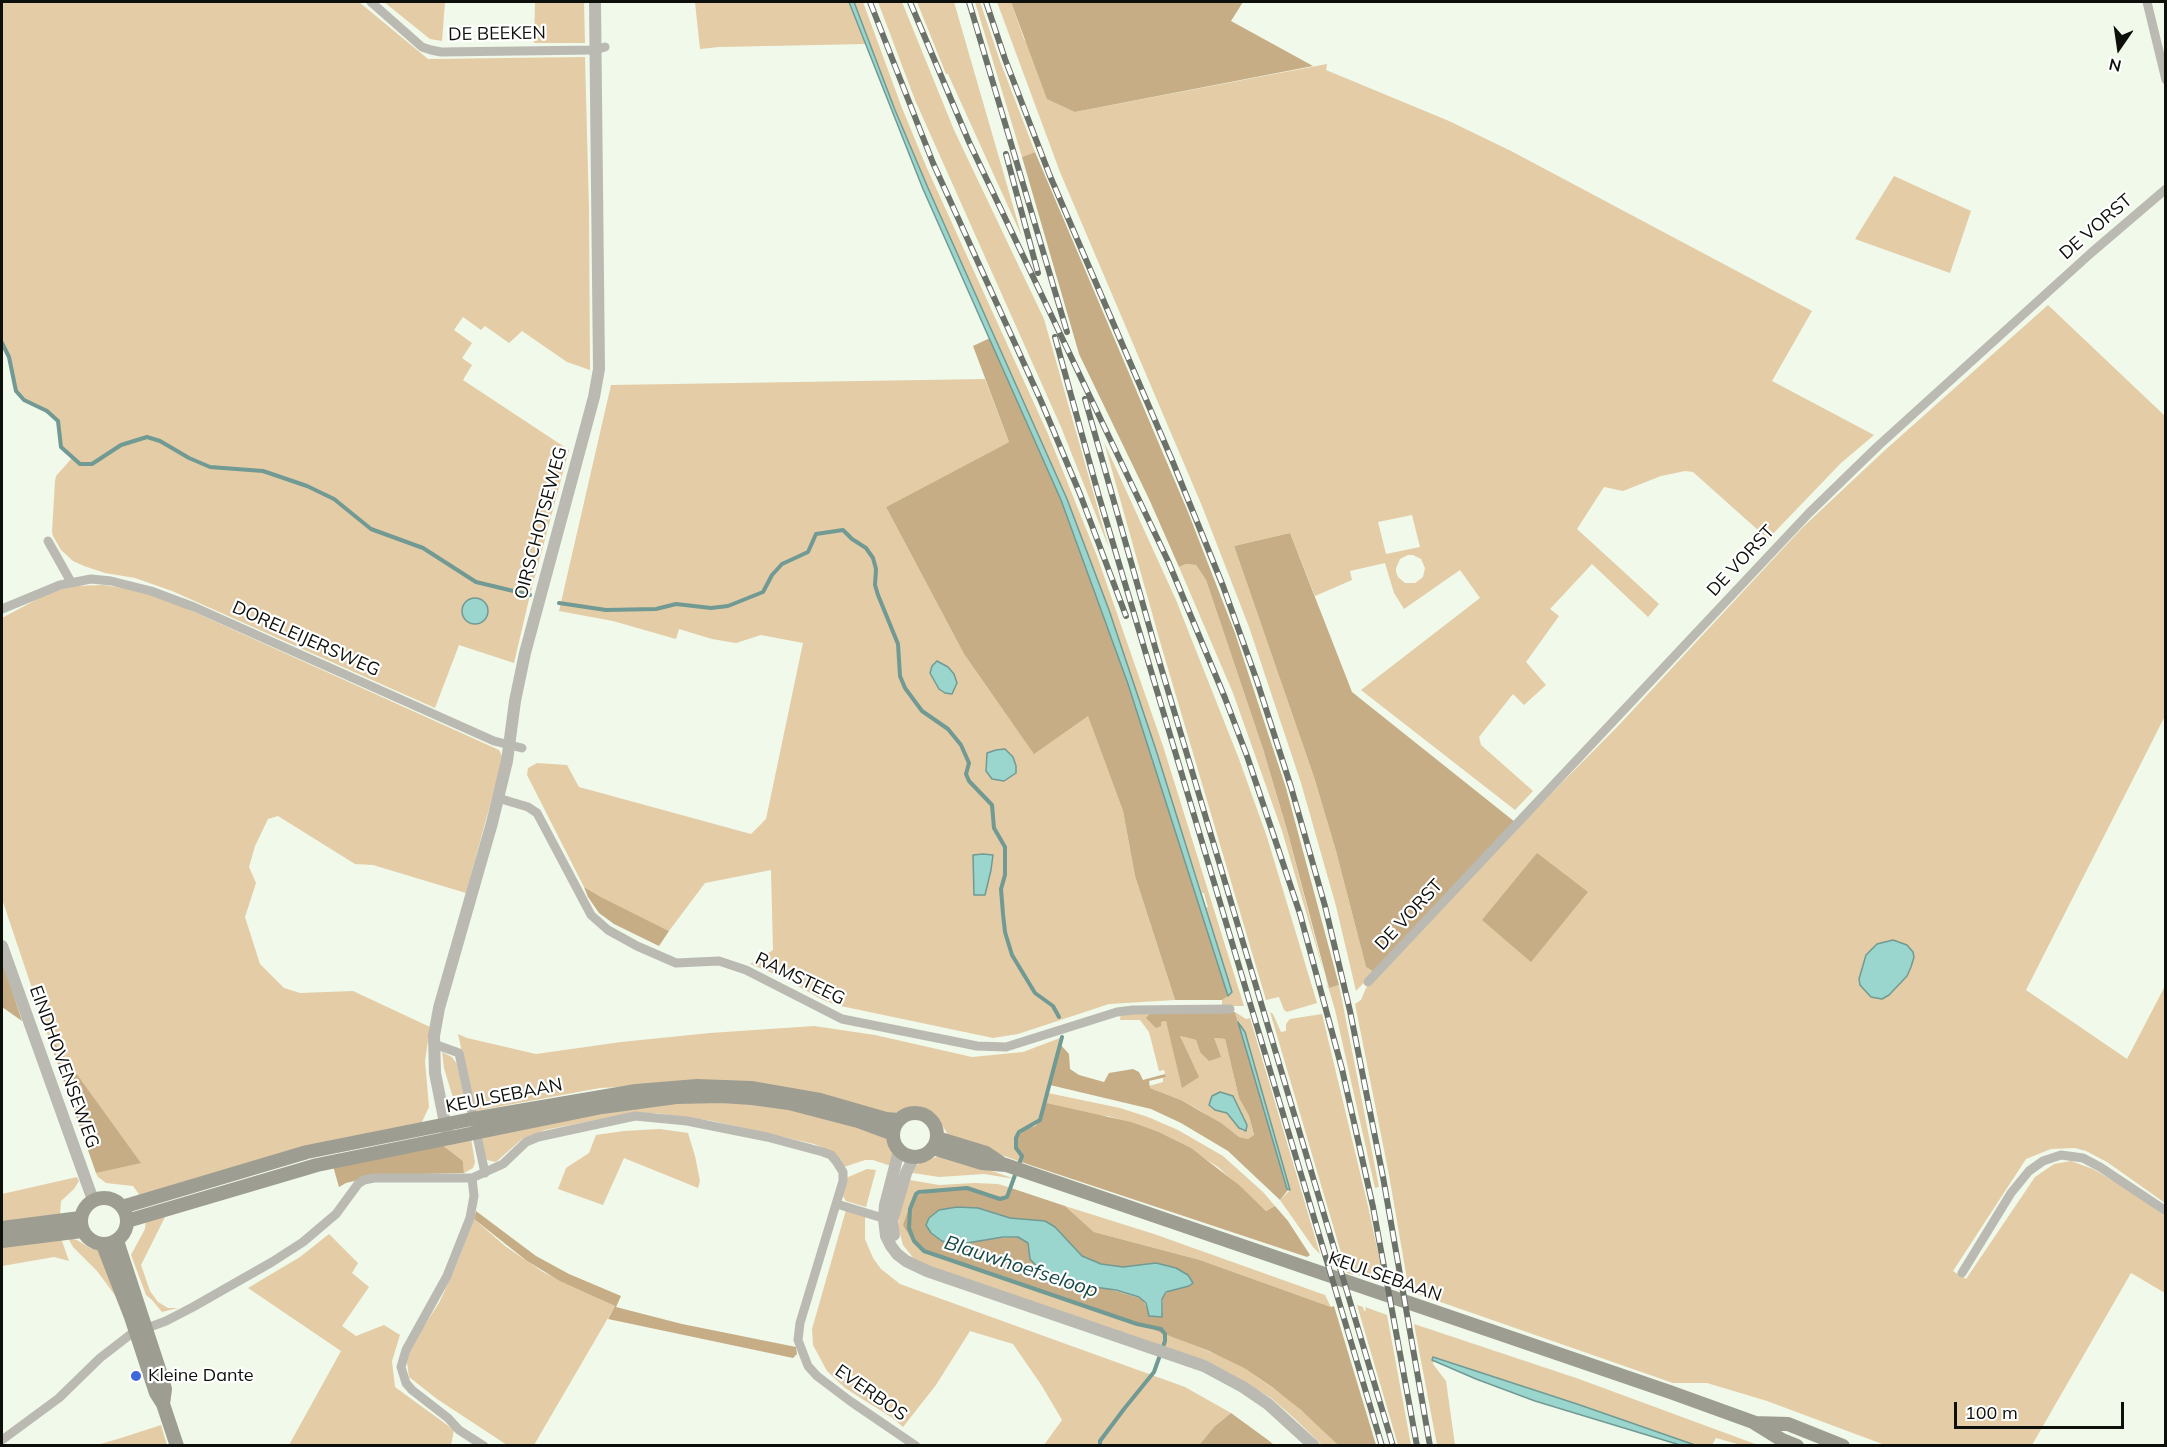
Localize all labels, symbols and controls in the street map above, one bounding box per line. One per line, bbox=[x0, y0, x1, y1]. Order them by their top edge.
north arrow bbox=[2089, 18, 2149, 78]
street label: DE BEEKEN bbox=[448, 22, 546, 46]
text: N bbox=[2107, 54, 2123, 77]
street label: DE VORST bbox=[2055, 190, 2137, 264]
street label: OIRSCHOTSEWEG bbox=[510, 444, 572, 602]
street label: DE VORST bbox=[1703, 521, 1779, 601]
street label: DORELEIJERSWEG bbox=[229, 597, 383, 681]
street label: DE VORST bbox=[1371, 875, 1447, 955]
street label: RAMSTEEG bbox=[752, 948, 848, 1010]
street label: EINDHOVENSEWEG bbox=[25, 983, 103, 1151]
street label: KEULSEBAAN bbox=[444, 1074, 564, 1118]
water label: Blauwhoefseloop bbox=[941, 1231, 1101, 1303]
street label: KEULSEBAAN bbox=[1325, 1248, 1445, 1306]
street label: EVERBOS bbox=[831, 1360, 911, 1426]
place label: Kleine Dante bbox=[148, 1365, 254, 1387]
marker: Kleine Dante bbox=[129, 1369, 143, 1383]
scale bar bbox=[1957, 1390, 2126, 1428]
text: 100 m bbox=[1965, 1401, 2018, 1424]

